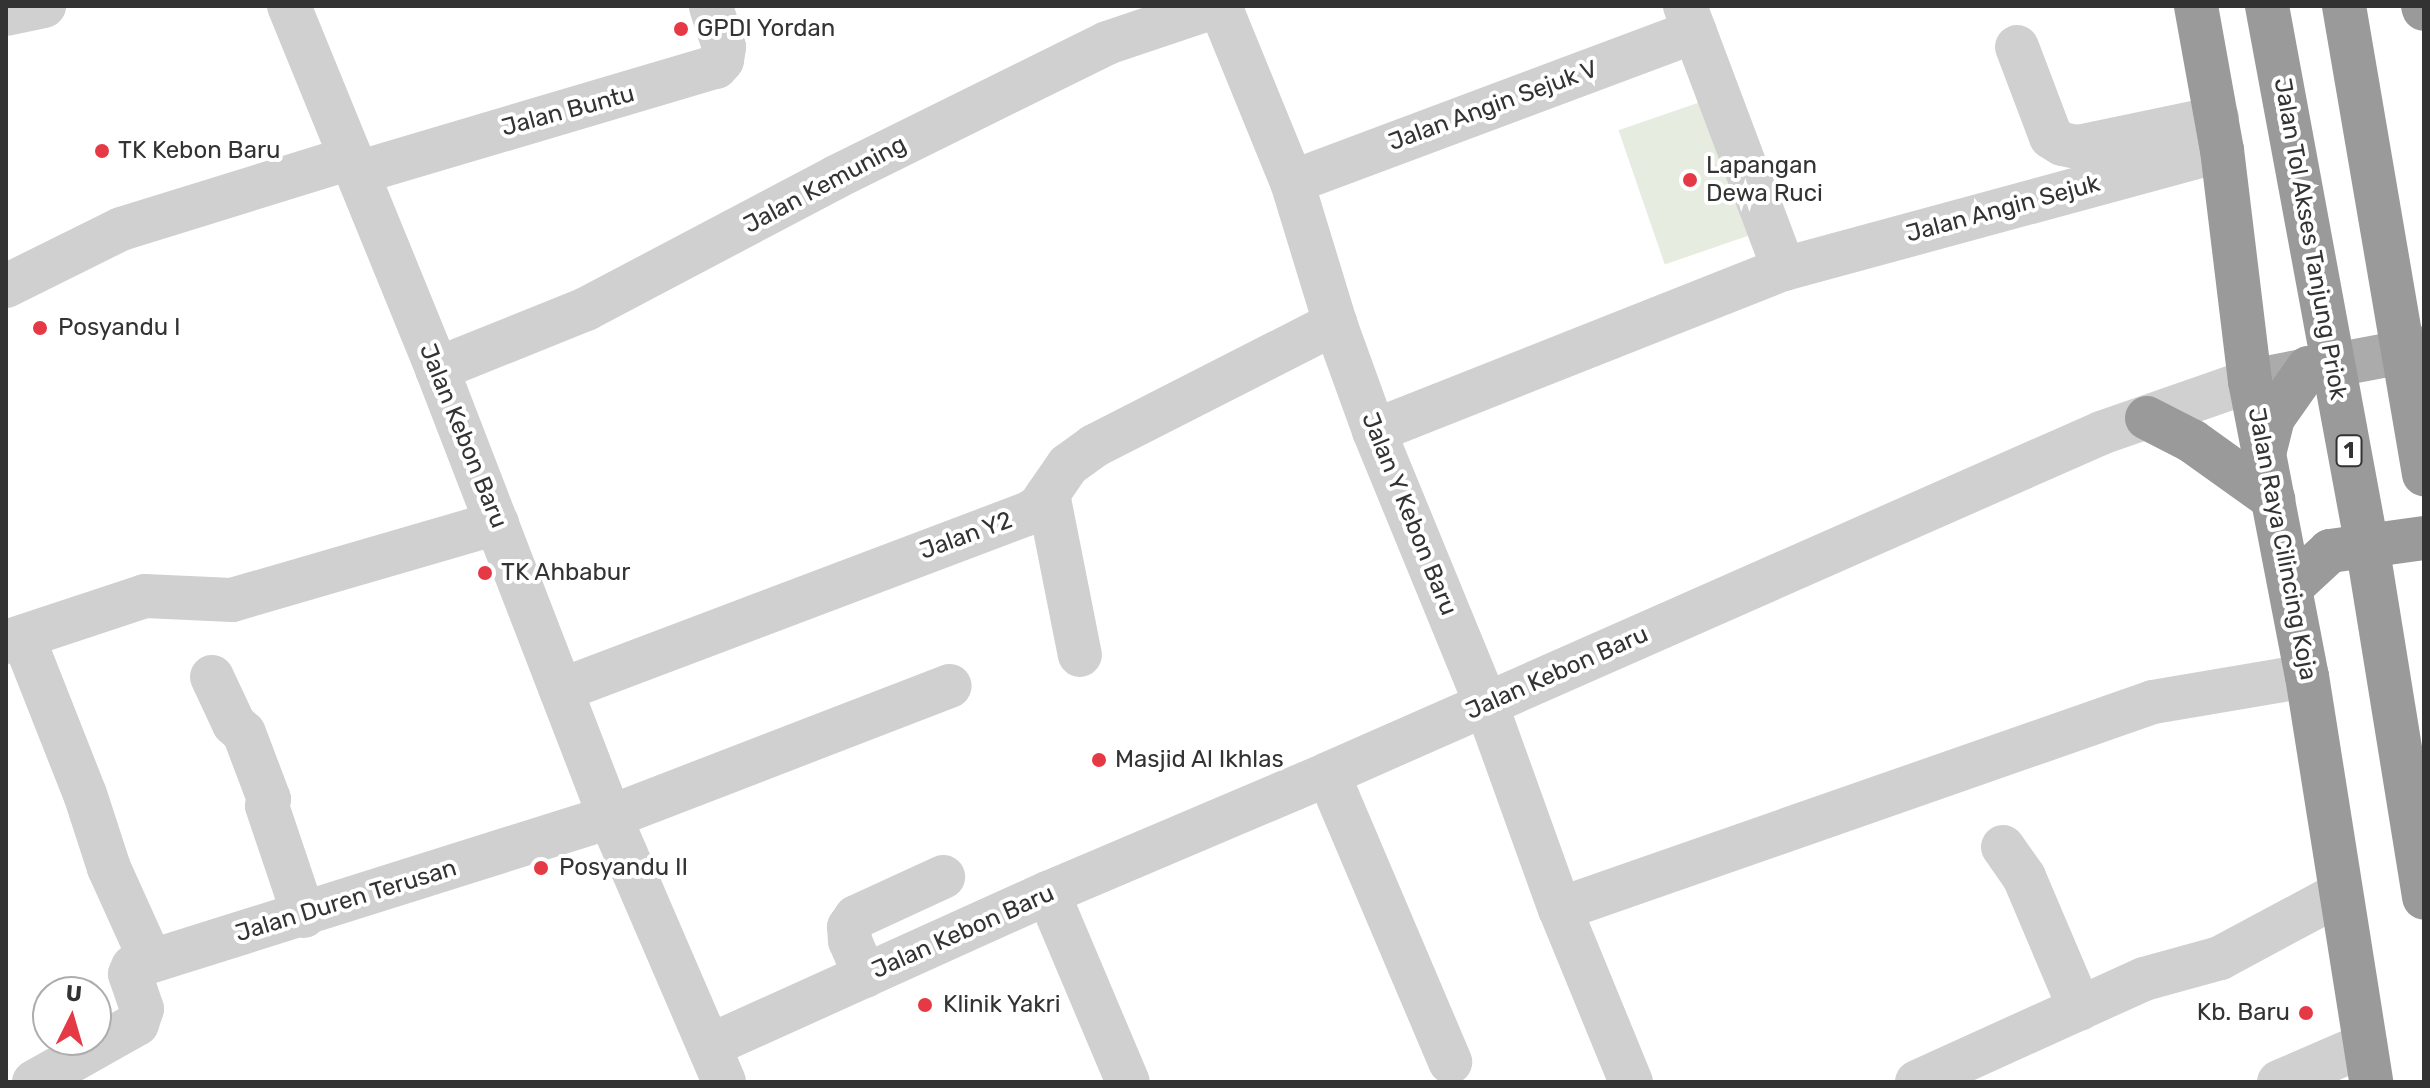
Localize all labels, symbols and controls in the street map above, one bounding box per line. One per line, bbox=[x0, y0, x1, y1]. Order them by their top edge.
place label: GPDI Yordan bbox=[697, 15, 836, 43]
marker: GPDI Yordan bbox=[672, 20, 690, 38]
street label: Jalan Angin Sejuk V bbox=[1384, 55, 1602, 157]
street label: Jalan Tol Akses Tanjung Priok bbox=[2267, 75, 2353, 403]
street label: Jalan Buntu bbox=[498, 79, 638, 143]
street label: Jalan Kemuning bbox=[739, 130, 911, 240]
place label: TK Kebon Baru bbox=[118, 137, 281, 165]
marker: TK Kebon Baru bbox=[93, 142, 111, 160]
place label: Lapangan Dewa Ruci bbox=[1706, 152, 1823, 208]
street label: Jalan Angin Sejuk bbox=[1903, 169, 2103, 249]
marker: Lapangan Dewa Ruci bbox=[1681, 171, 1699, 189]
place label: Posyandu I bbox=[58, 314, 181, 342]
marker: Posyandu I bbox=[29, 317, 51, 339]
street label: Jalan Kebon Baru bbox=[413, 340, 513, 532]
street label: Jalan Raya Cilincing Koja bbox=[2241, 405, 2323, 683]
street label: Jalan Y Kebon Baru bbox=[1355, 408, 1463, 620]
road number: 1 bbox=[2335, 433, 2363, 469]
street label: Jalan Y2 bbox=[915, 506, 1017, 566]
place label: TK Ahbabur bbox=[501, 559, 631, 587]
marker: TK Ahbabur bbox=[476, 564, 494, 582]
street label: Jalan Kebon Baru bbox=[1461, 620, 1653, 726]
place label: Masjid Al Ikhlas bbox=[1115, 746, 1284, 774]
marker: Masjid Al Ikhlas bbox=[1090, 751, 1108, 769]
street label: Jalan Duren Terusan bbox=[232, 854, 460, 948]
place label: Posyandu II bbox=[559, 854, 688, 882]
marker: Posyandu II bbox=[530, 857, 552, 879]
street label: Jalan Kebon Baru bbox=[867, 879, 1059, 985]
north arrow bbox=[32, 976, 112, 1056]
text: U bbox=[65, 979, 83, 1008]
place label: Klinik Yakri bbox=[943, 991, 1061, 1019]
marker: Klinik Yakri bbox=[914, 994, 936, 1016]
place label: Kb. Baru bbox=[2197, 999, 2290, 1027]
marker: Kb. Baru bbox=[2297, 1004, 2315, 1022]

